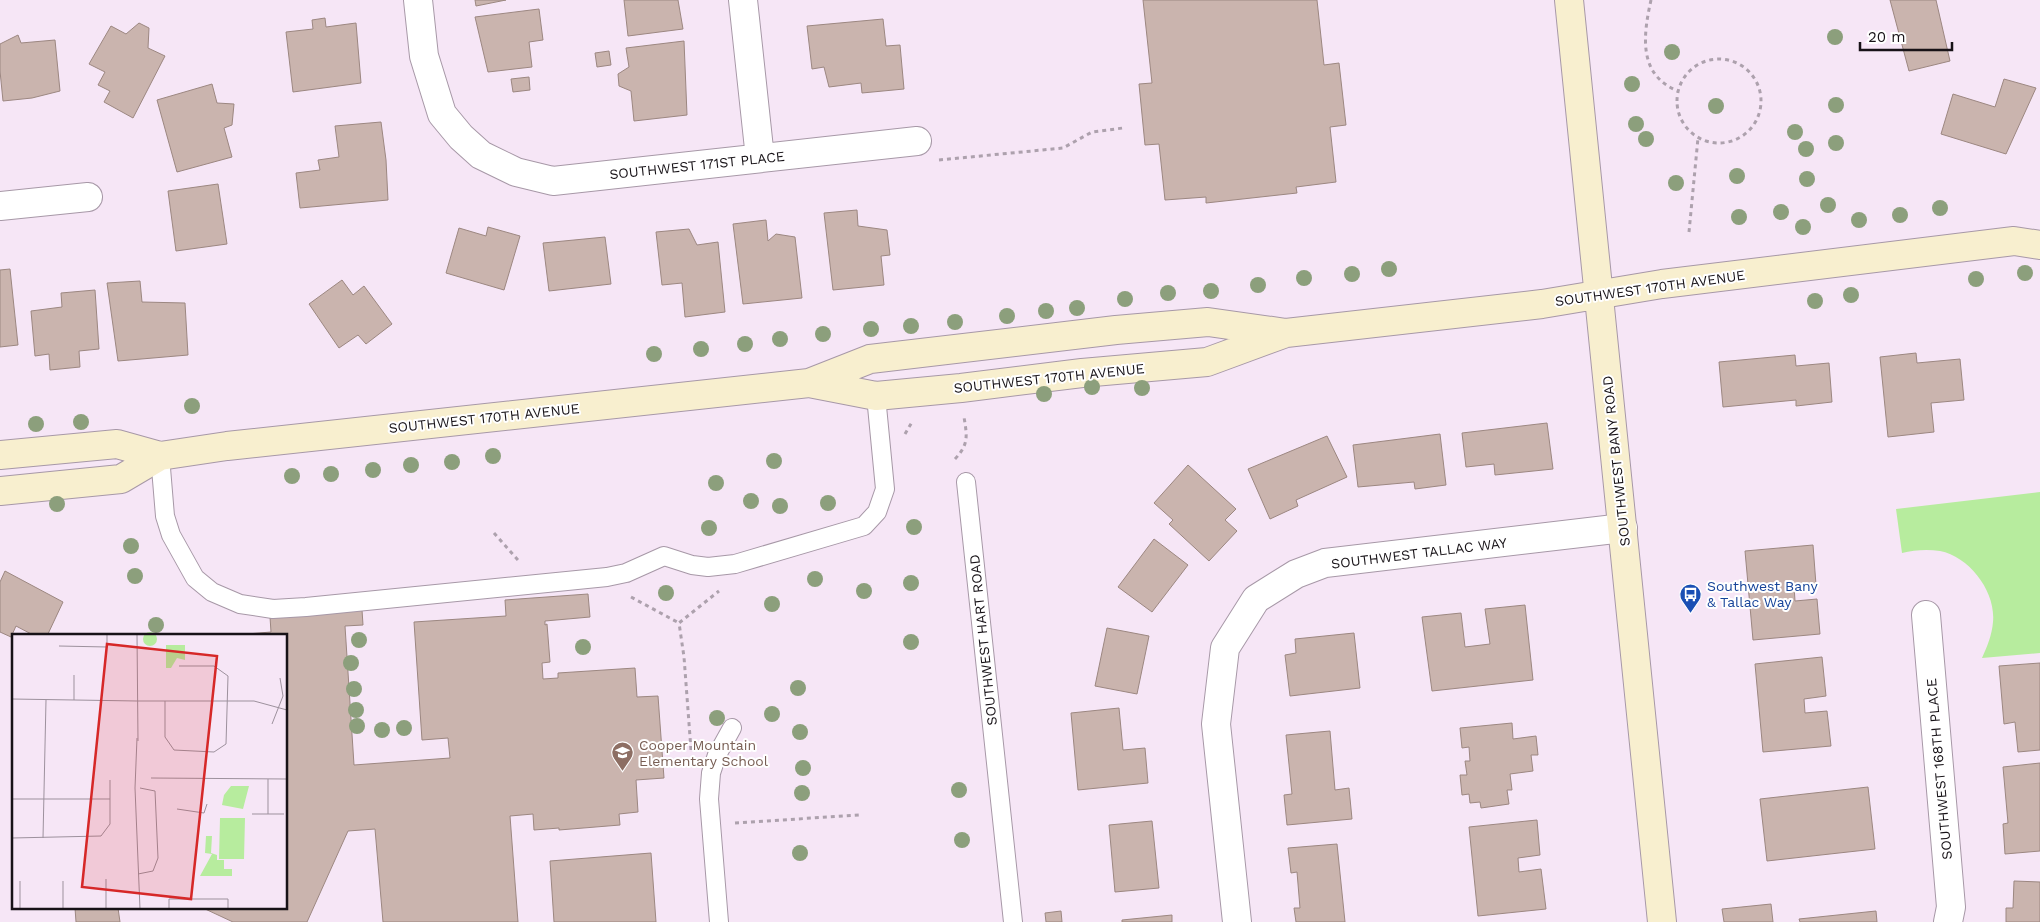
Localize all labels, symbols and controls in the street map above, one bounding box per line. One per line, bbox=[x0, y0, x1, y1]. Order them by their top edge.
scale bar bbox=[1860, 20, 1952, 52]
text: 20 m bbox=[1868, 28, 1906, 46]
street label: SOUTHWEST 171ST PLACE bbox=[609, 148, 785, 182]
street label: SOUTHWEST 170TH AVENUE bbox=[1554, 267, 1746, 309]
street label: SOUTHWEST 170TH AVENUE bbox=[953, 360, 1145, 396]
street label: SOUTHWEST BANY ROAD bbox=[1599, 375, 1633, 547]
street label: SOUTHWEST 170TH AVENUE bbox=[388, 400, 580, 436]
street label: SOUTHWEST TALLAC WAY bbox=[1330, 534, 1508, 572]
street label: SOUTHWEST HART ROAD bbox=[966, 554, 1000, 726]
place label: Southwest Bany & Tallac Way bbox=[1707, 578, 1819, 610]
bus stop icon: Southwest Bany & Tallac Way bbox=[1679, 582, 1703, 613]
inset map bbox=[12, 634, 288, 910]
street label: SOUTHWEST 168TH PLACE bbox=[1923, 678, 1955, 860]
place label: Cooper Mountain Elementary School bbox=[639, 737, 769, 769]
school or university icon: Cooper Mountain Elementary School bbox=[611, 741, 635, 772]

